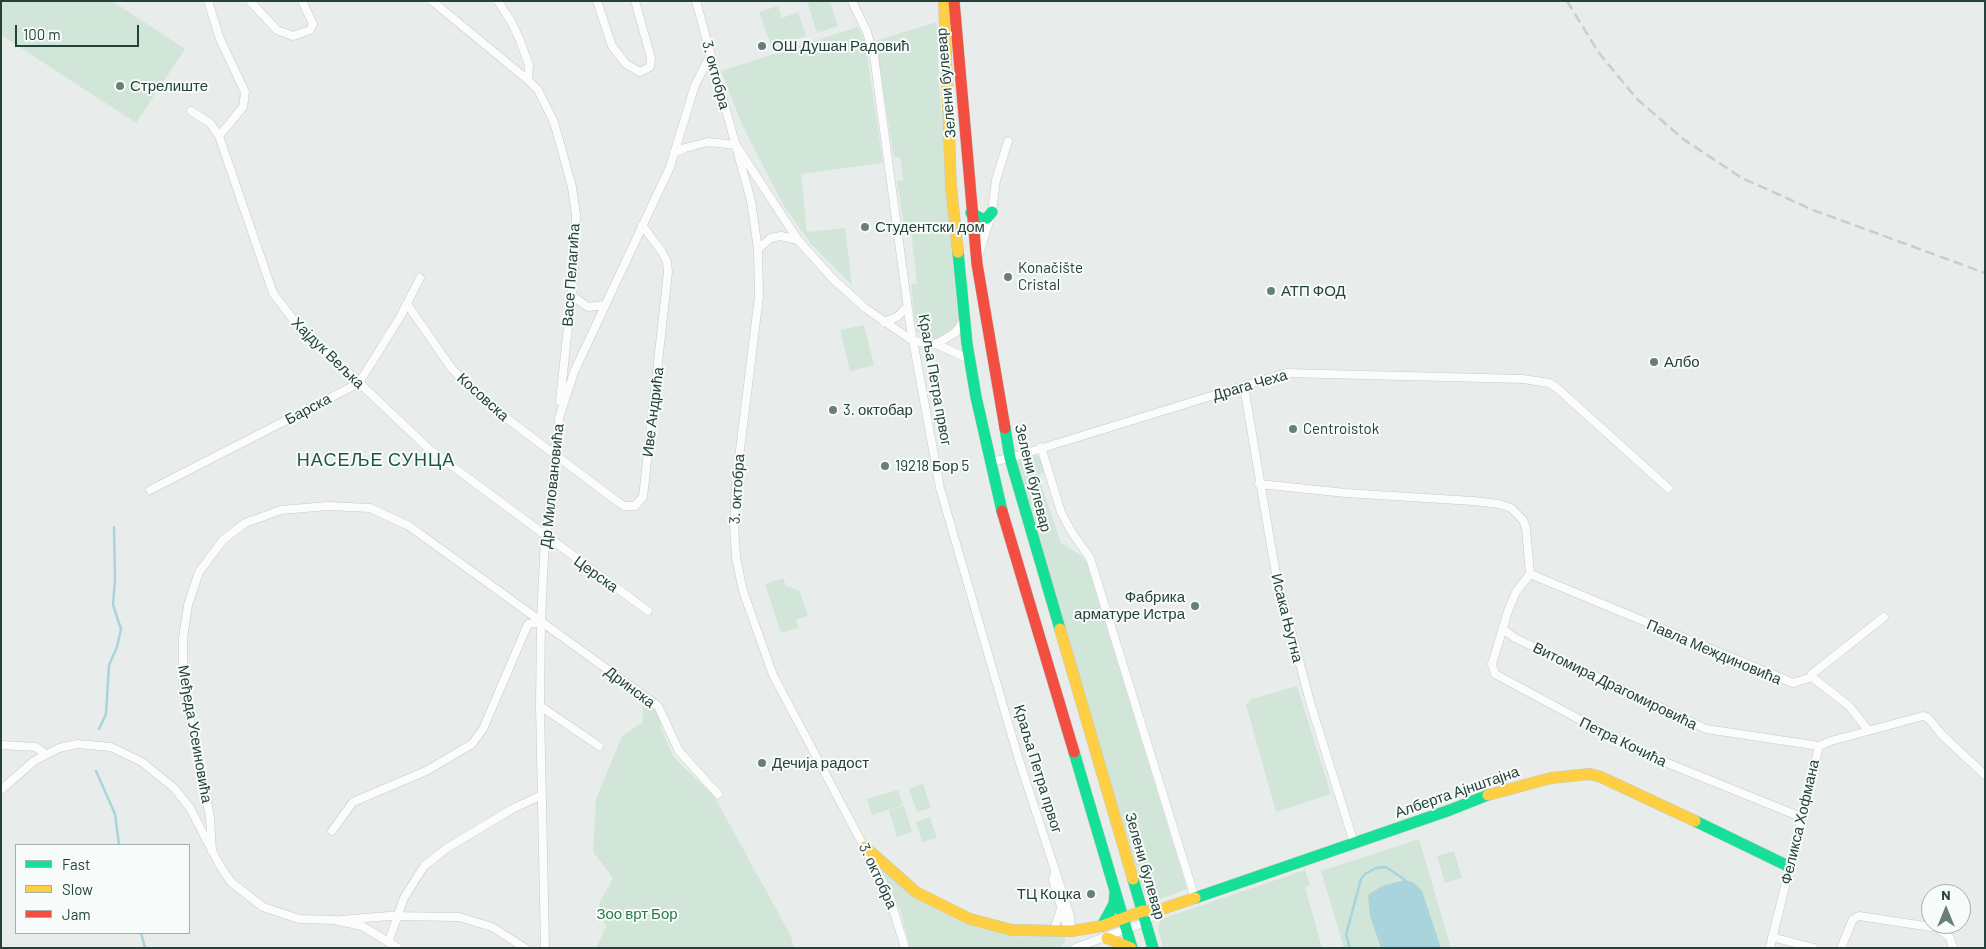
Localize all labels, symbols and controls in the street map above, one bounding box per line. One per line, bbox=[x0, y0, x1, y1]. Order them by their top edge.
scale bar bbox=[18, 15, 141, 47]
text: 100 m bbox=[23, 25, 61, 43]
street label: Зелени булевар bbox=[932, 27, 960, 139]
place label: ОШ Душан Радовић bbox=[772, 37, 910, 55]
street label: 3. октобра bbox=[698, 39, 734, 111]
marker: ОШ Душан Радовић bbox=[756, 40, 768, 52]
place label: Стрелиште bbox=[130, 77, 208, 95]
marker: Стрелиште bbox=[114, 80, 126, 92]
place label: Студентски дом bbox=[875, 218, 985, 236]
marker: Студентски дом bbox=[859, 221, 871, 233]
street label: Васе Пелагића bbox=[558, 223, 584, 327]
place label: Konačište Cristal bbox=[1018, 259, 1083, 294]
marker: Konačište Cristal bbox=[1002, 271, 1014, 283]
place label: АТП ФОД bbox=[1281, 282, 1346, 300]
marker: АТП ФОД bbox=[1265, 285, 1277, 297]
street label: Краља Петра првог bbox=[915, 313, 955, 447]
street label: Хајдук Вељка bbox=[288, 314, 368, 392]
place label: Албо bbox=[1664, 353, 1700, 371]
marker: Албо bbox=[1648, 356, 1660, 368]
street label: Иве Андрића bbox=[639, 366, 667, 458]
street label: Драга Чеха bbox=[1211, 366, 1289, 404]
street label: Косовска bbox=[453, 369, 513, 425]
street label: Барска bbox=[282, 389, 334, 429]
place label: 3. октобар bbox=[843, 401, 913, 419]
marker: 3. октобар bbox=[827, 404, 839, 416]
place label: Centroistok bbox=[1303, 420, 1379, 438]
street label: Зелени булевар bbox=[1011, 422, 1055, 534]
street label: Др Миловановића bbox=[536, 423, 568, 549]
marker: Centroistok bbox=[1287, 423, 1299, 435]
district label: НАСЕЉЕ СУНЦА bbox=[295, 449, 457, 471]
street label: 3. октобра bbox=[726, 453, 748, 525]
place label: 19218 Бор 5 bbox=[895, 457, 969, 475]
marker: 19218 Бор 5 bbox=[879, 460, 891, 472]
street label: Церска bbox=[570, 552, 622, 596]
street label: Исака Њутна bbox=[1267, 572, 1307, 664]
place label: Фабрика арматуре Истра bbox=[1074, 588, 1185, 623]
marker: Фабрика арматуре Истра bbox=[1189, 600, 1201, 612]
street label: Павла Междиновића bbox=[1644, 615, 1784, 689]
street label: Витомира Драгомировића bbox=[1530, 638, 1700, 734]
street label: Дринска bbox=[601, 662, 659, 712]
street label: Међеда Усеиновића bbox=[174, 664, 216, 804]
street label: Краља Петра првог bbox=[1010, 702, 1066, 836]
street label: Петра Кочића bbox=[1576, 713, 1670, 771]
place label: Дечија радост bbox=[772, 754, 869, 772]
marker: Дечија радост bbox=[756, 757, 768, 769]
street label: Феликса Хофмана bbox=[1777, 758, 1823, 886]
street label: Алберта Ајнштајна bbox=[1392, 762, 1522, 822]
street label: Зелени булевар bbox=[1121, 810, 1169, 922]
street label: 3. октобра bbox=[855, 840, 901, 912]
legend bbox=[15, 844, 190, 934]
text: Fast bbox=[62, 855, 90, 873]
text: Slow bbox=[62, 880, 93, 898]
north arrow bbox=[1921, 884, 1971, 934]
place label: ТЦ Коцка bbox=[1017, 885, 1081, 903]
text: N bbox=[1941, 886, 1951, 903]
marker: ТЦ Коцка bbox=[1085, 888, 1097, 900]
text: Jam bbox=[62, 905, 91, 923]
park label: Зоо врт Бор bbox=[596, 905, 678, 923]

